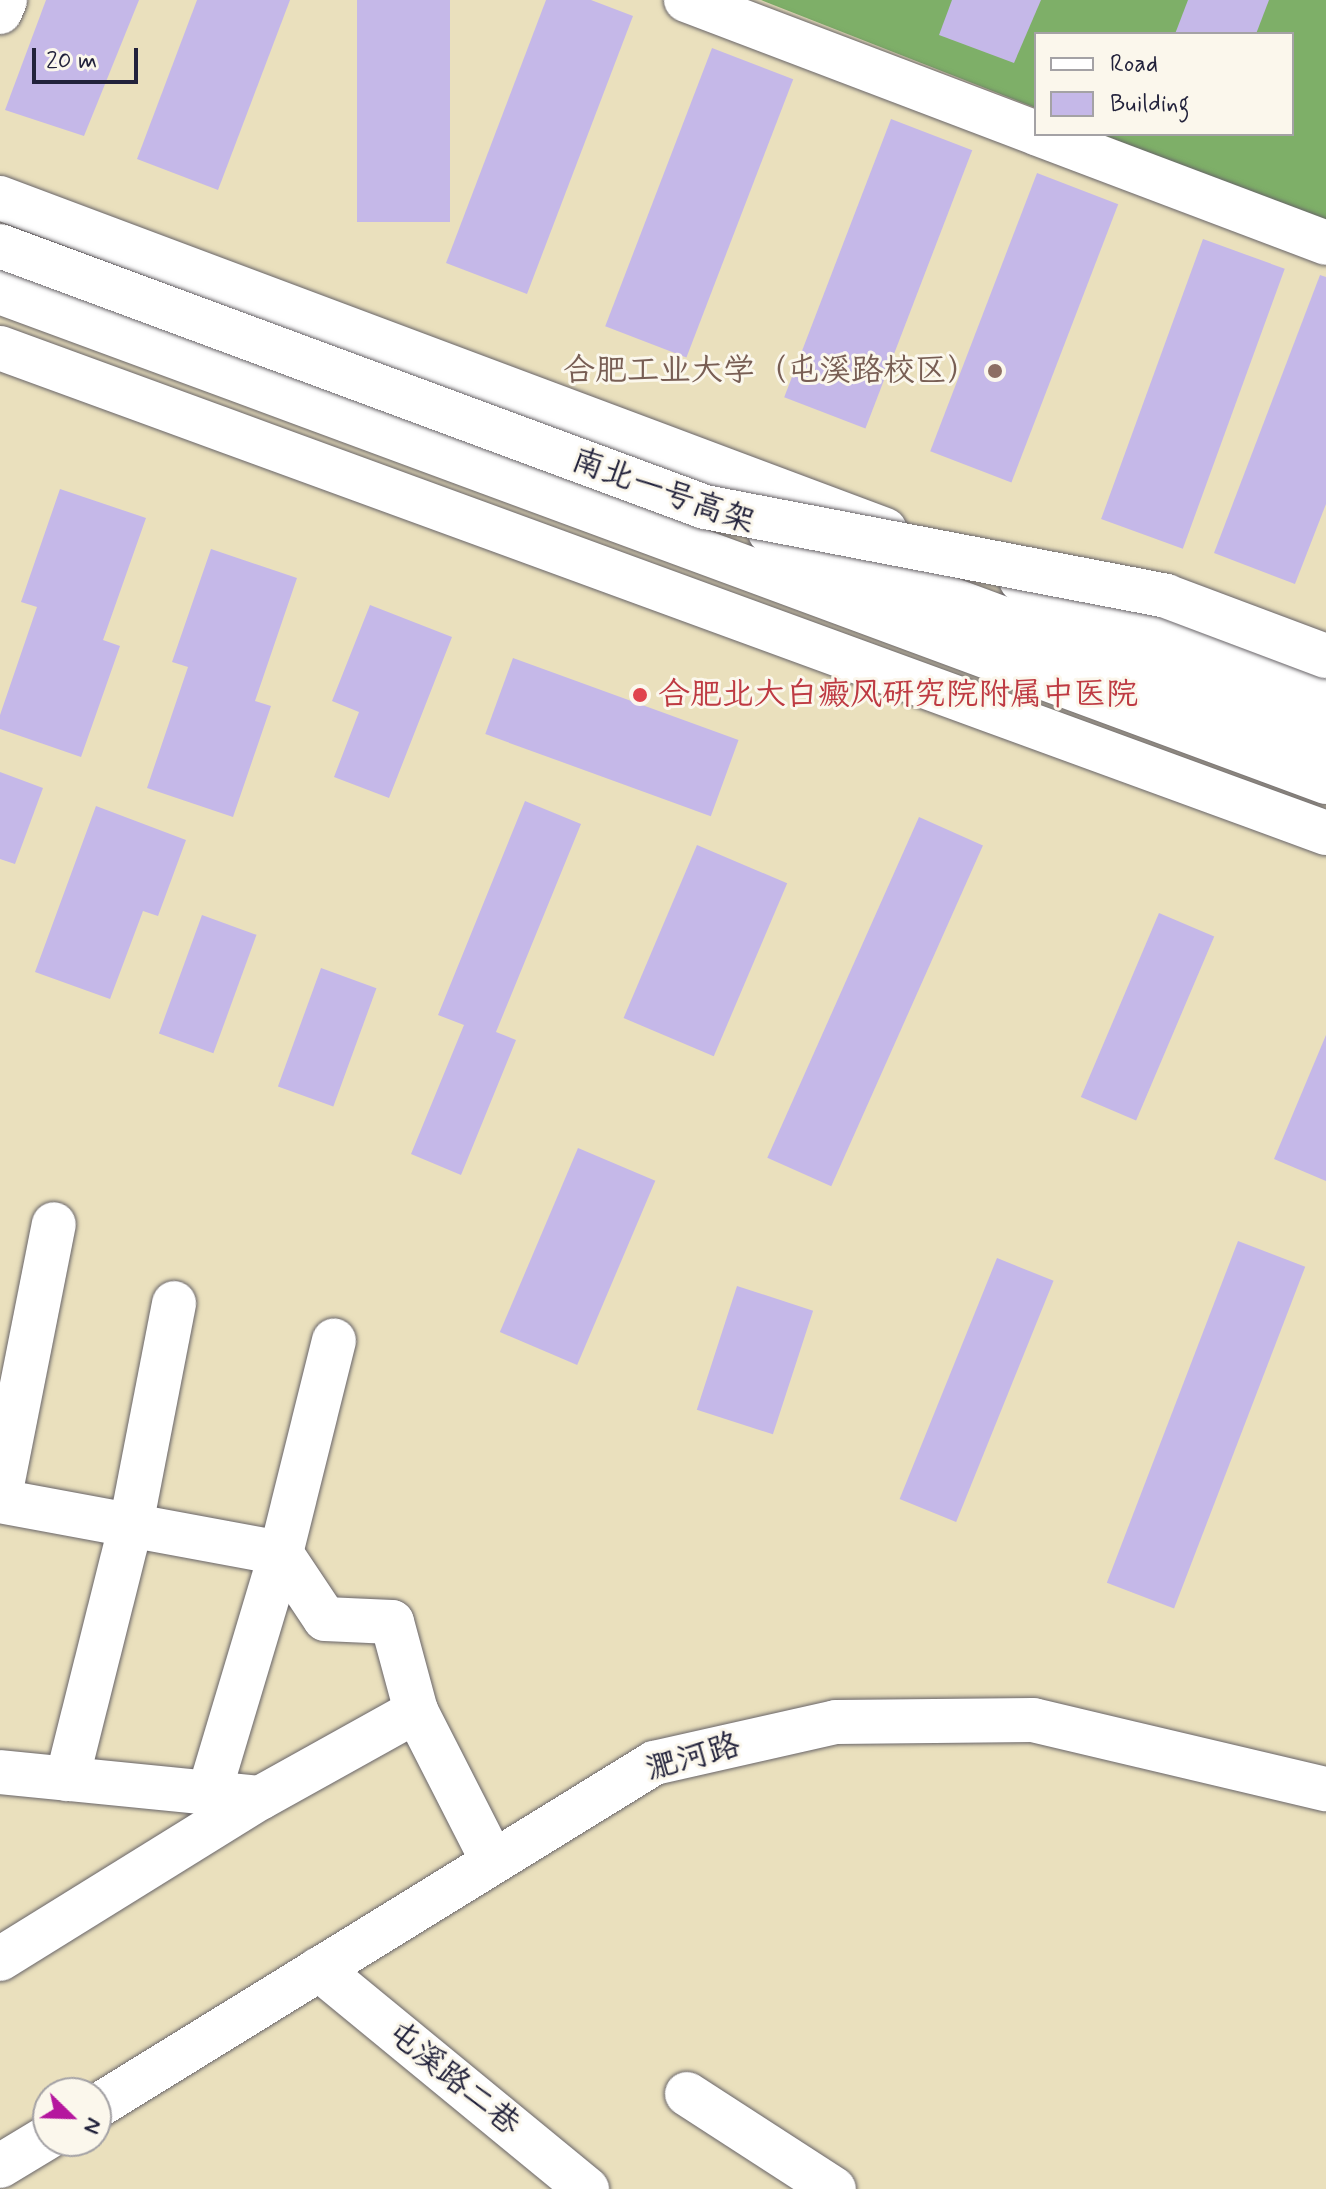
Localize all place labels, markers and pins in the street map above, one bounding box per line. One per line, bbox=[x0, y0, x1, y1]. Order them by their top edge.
place label: 合肥工业大学（屯溪路校区） bbox=[563, 352, 979, 390]
marker: 合肥工业大学（屯溪路校区） bbox=[986, 362, 1004, 380]
place label: 合肥北大白癜风研究院附属中医院 bbox=[658, 676, 1138, 714]
marker: 合肥北大白癜风研究院附属中医院 bbox=[629, 684, 651, 706]

